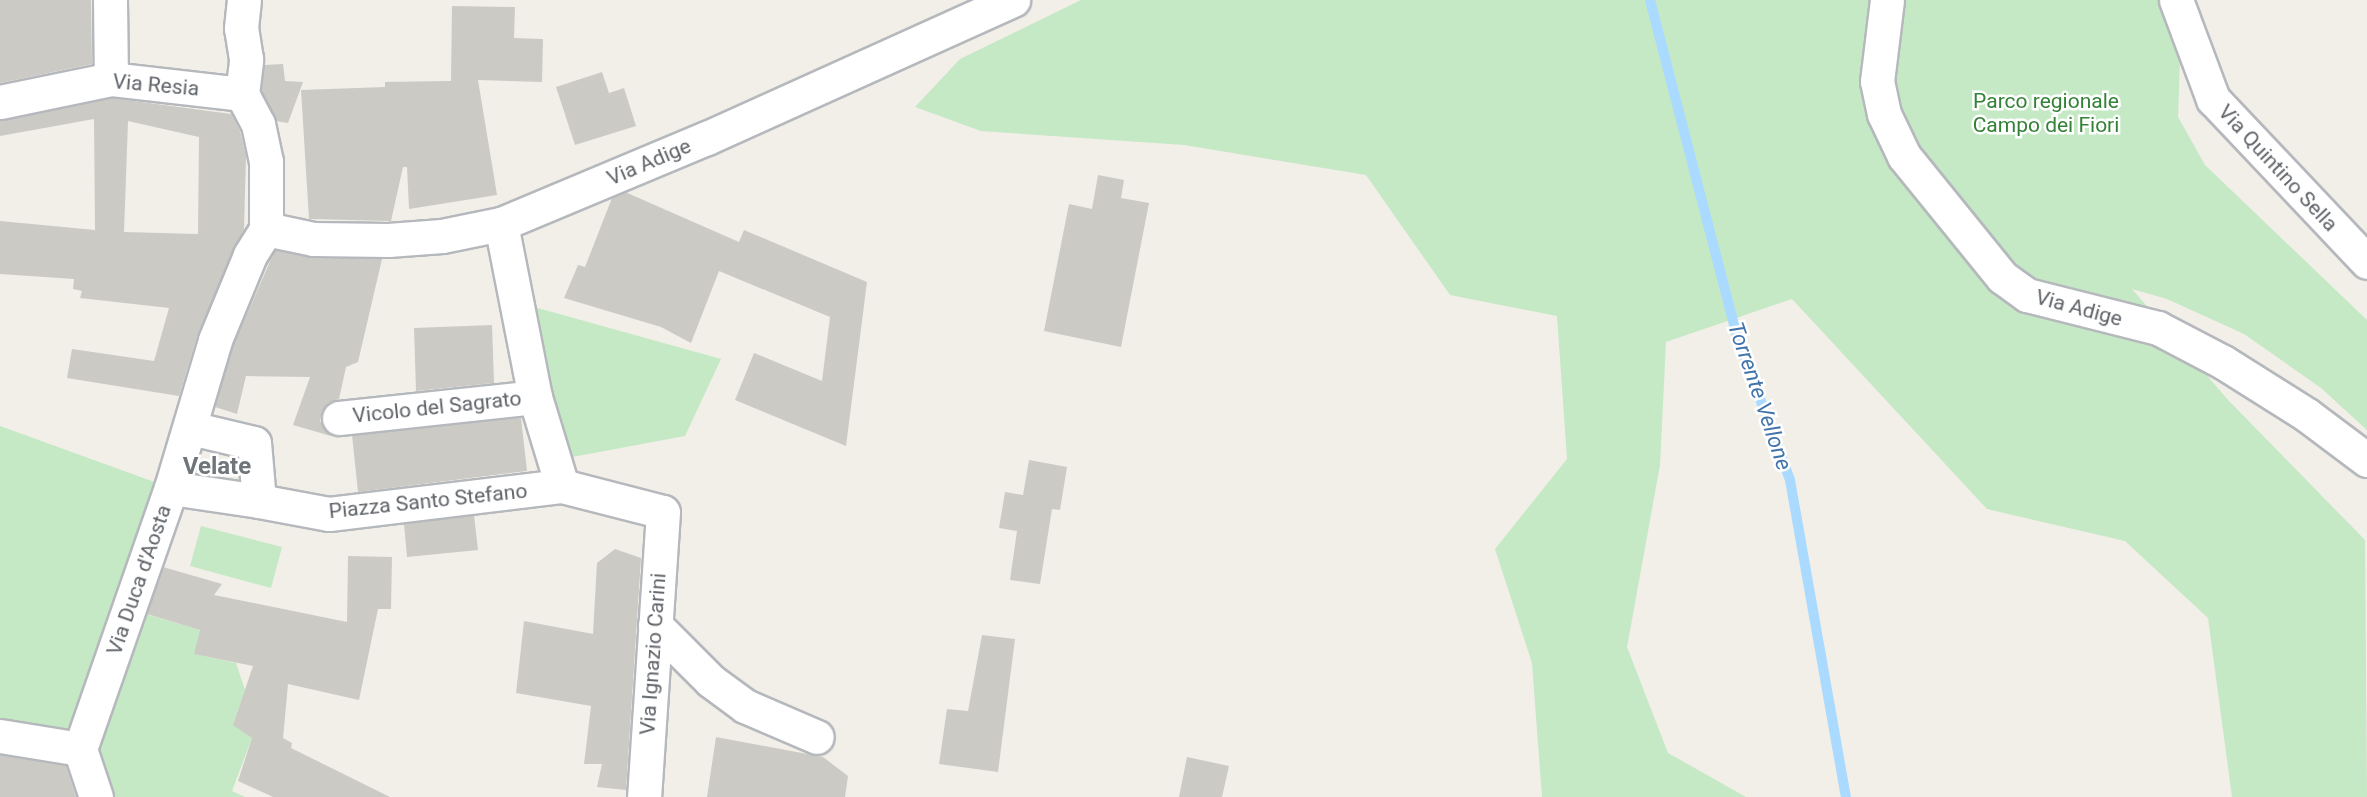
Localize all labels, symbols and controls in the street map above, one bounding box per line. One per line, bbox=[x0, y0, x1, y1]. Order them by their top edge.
street label: Via Resia bbox=[112, 69, 200, 101]
park label: Parco regionale Campo dei Fiori bbox=[1973, 88, 2119, 138]
street label: Via Quintino Sella bbox=[2213, 99, 2343, 237]
street label: Via Adige bbox=[603, 133, 695, 191]
street label: Via Adige bbox=[2033, 284, 2125, 332]
water label: Torrente Vellone bbox=[1722, 318, 1798, 474]
street label: Vicolo del Sagrato bbox=[351, 386, 523, 428]
district label: Velate bbox=[183, 453, 251, 481]
street label: Piazza Santo Stefano bbox=[328, 478, 528, 524]
street label: Via Duca d'Aosta bbox=[102, 502, 176, 658]
street label: Via Ignazio Carini bbox=[635, 572, 671, 736]

